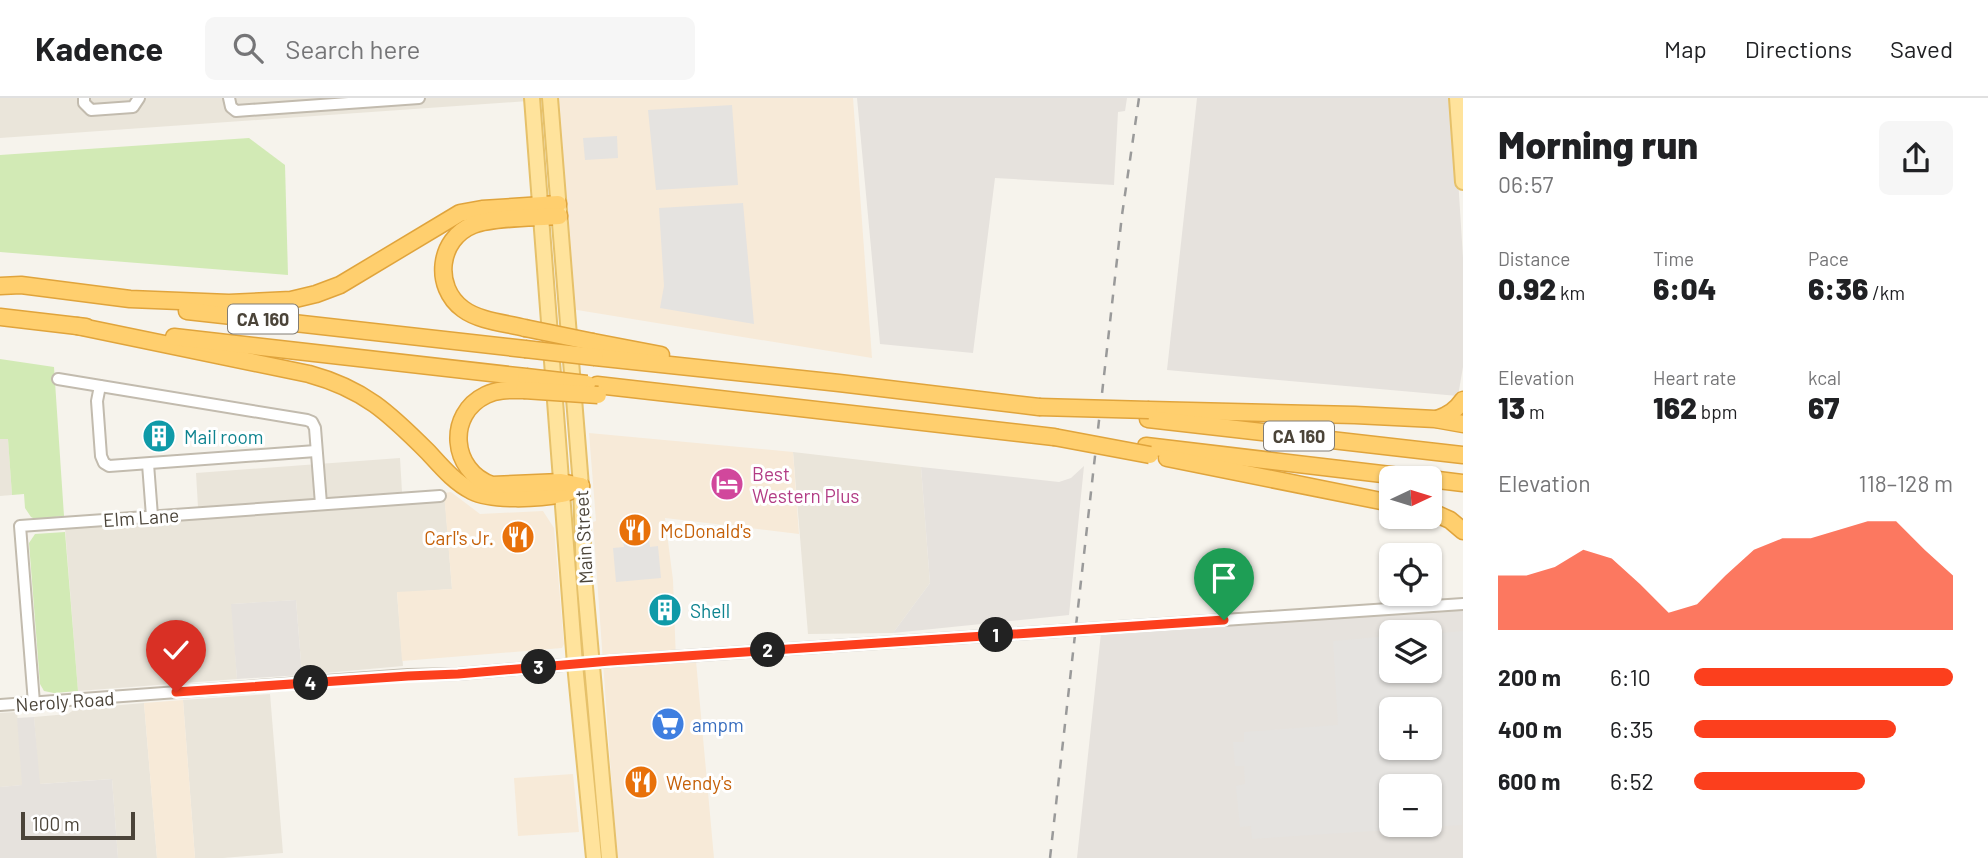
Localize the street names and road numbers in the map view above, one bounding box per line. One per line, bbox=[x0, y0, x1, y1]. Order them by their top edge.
road number: CA 160 bbox=[228, 304, 298, 334]
road number: CA 160 bbox=[1264, 422, 1334, 450]
street label: Main Street bbox=[569, 489, 597, 585]
street label: Elm Lane bbox=[102, 503, 180, 531]
street label: Neroly Road bbox=[15, 686, 115, 716]

